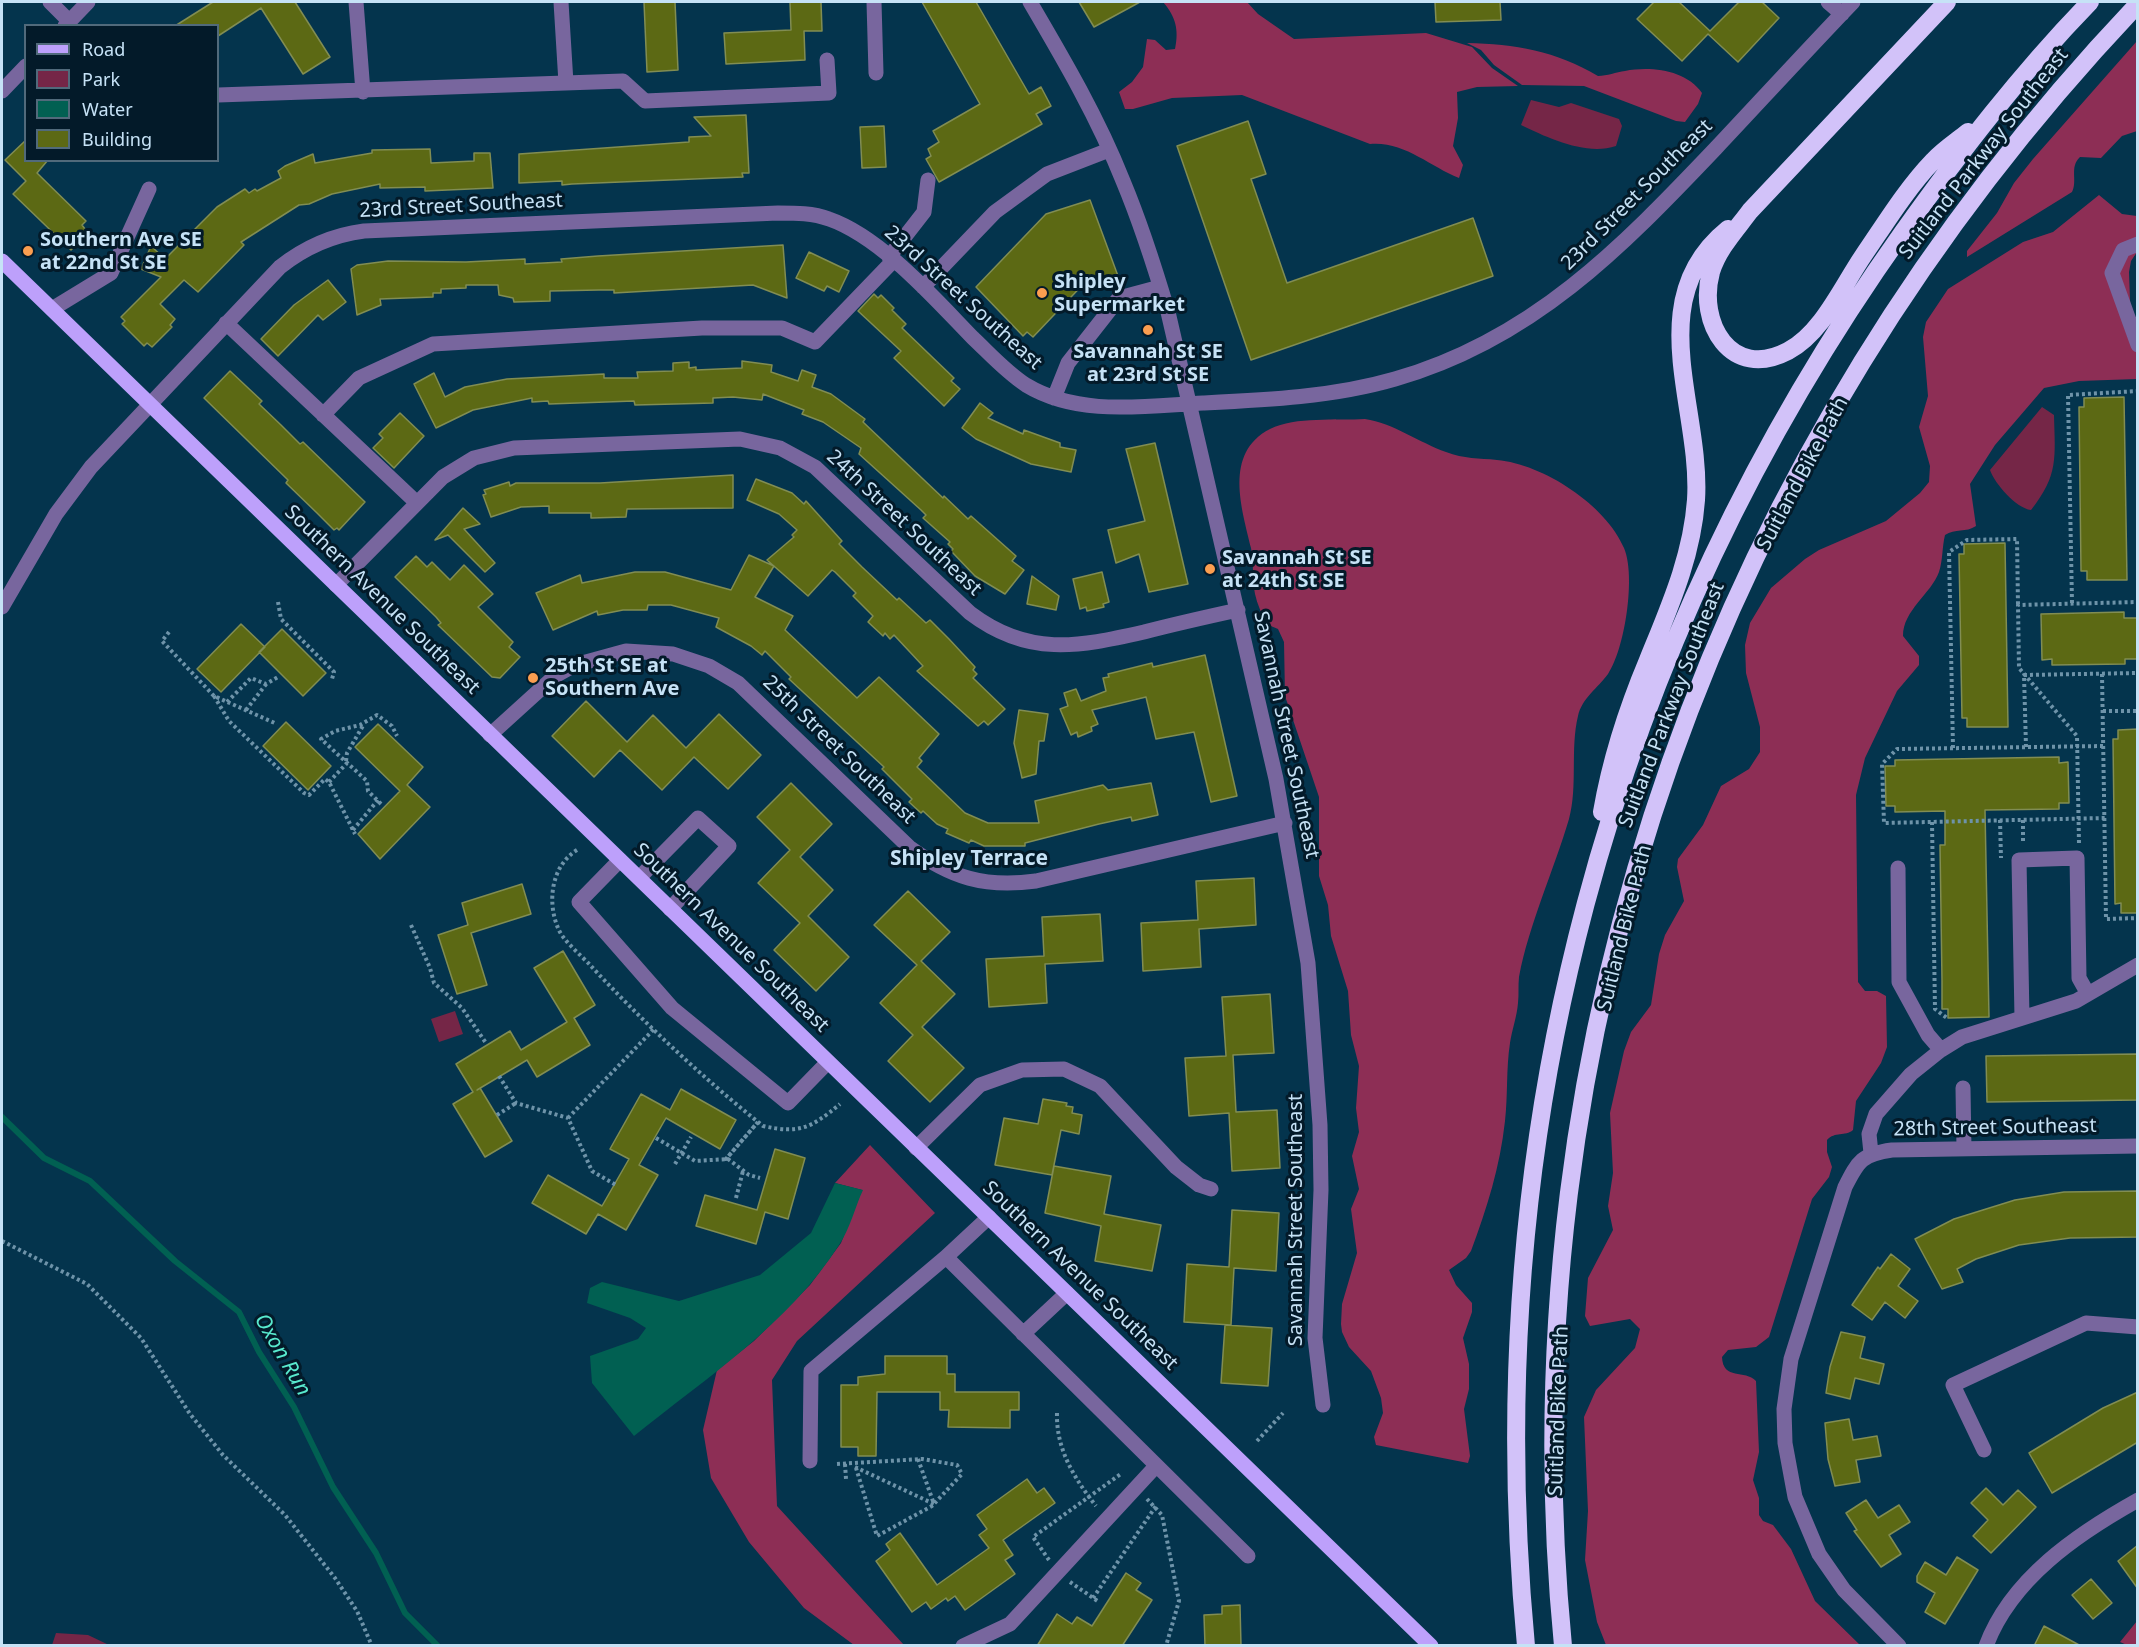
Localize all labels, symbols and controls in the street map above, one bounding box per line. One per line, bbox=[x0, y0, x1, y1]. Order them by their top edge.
legend bbox=[24, 24, 219, 162]
text: Road bbox=[82, 37, 125, 61]
street label: Suitland Parkway Southeast bbox=[1894, 44, 2074, 264]
text: Park bbox=[82, 67, 120, 91]
text: Water bbox=[82, 97, 133, 121]
street label: 23rd Street Southeast bbox=[1557, 115, 1717, 275]
text: Building bbox=[82, 127, 152, 151]
street label: 23rd Street Southeast bbox=[359, 189, 563, 223]
street label: 23rd Street Southeast bbox=[879, 221, 1047, 375]
place label: Southern Ave SE at 22nd St SE bbox=[40, 228, 202, 275]
marker: Southern Ave SE at 22nd St SE bbox=[21, 244, 35, 258]
place label: Shipley Supermarket bbox=[1054, 270, 1185, 317]
marker: Shipley Supermarket bbox=[1035, 286, 1049, 300]
marker: Savannah St SE at 23rd St SE bbox=[1141, 323, 1155, 337]
place label: Savannah St SE at 23rd St SE bbox=[1073, 340, 1223, 387]
street label: Suitland Bike Path bbox=[1752, 393, 1854, 555]
street label: 24th Street Southeast bbox=[822, 445, 986, 601]
street label: Southern Avenue Southeast bbox=[279, 500, 485, 700]
place label: Savannah St SE at 24th St SE bbox=[1222, 546, 1372, 593]
marker: Savannah St SE at 24th St SE bbox=[1203, 562, 1217, 576]
street label: Suitland Parkway Southeast bbox=[1614, 579, 1730, 831]
street label: Savannah Street Southeast bbox=[1248, 609, 1324, 861]
place label: 25th St SE at Southern Ave bbox=[545, 654, 679, 701]
marker: 25th St SE at Southern Ave bbox=[526, 671, 540, 685]
street label: 25th Street Southeast bbox=[758, 671, 920, 829]
street label: Southern Avenue Southeast bbox=[628, 838, 834, 1038]
street label: Suitland Bike Path bbox=[1593, 843, 1657, 1013]
district label: Shipley Terrace bbox=[890, 846, 1048, 872]
street label: Savannah Street Southeast bbox=[1284, 1094, 1308, 1346]
street label: 28th Street Southeast bbox=[1893, 1114, 2097, 1142]
street label: Southern Avenue Southeast bbox=[977, 1176, 1183, 1376]
water label: Oxon Run bbox=[248, 1309, 316, 1401]
street label: Suitland Bike Path bbox=[1544, 1326, 1574, 1496]

